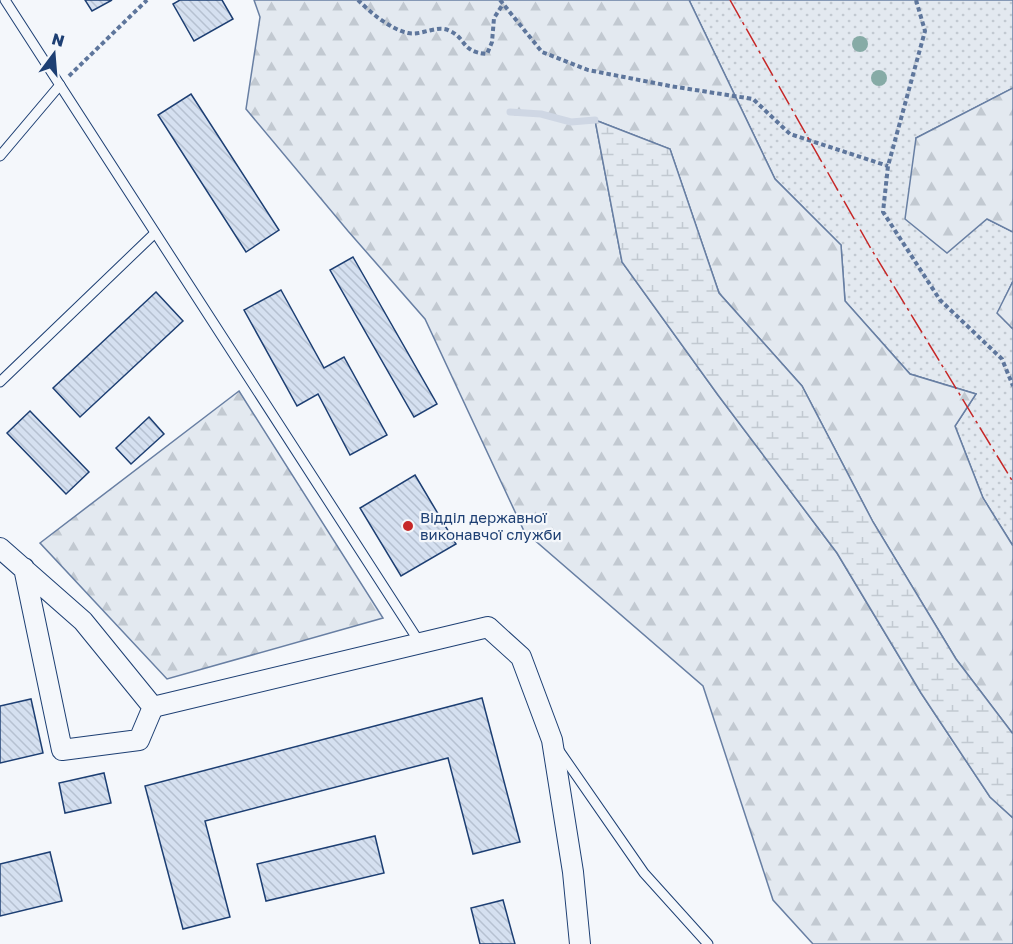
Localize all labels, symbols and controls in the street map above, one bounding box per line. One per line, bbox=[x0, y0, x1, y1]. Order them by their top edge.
north arrow bbox=[24, 24, 84, 84]
text: N bbox=[50, 28, 67, 51]
place label: Відділ державної виконавчої служби bbox=[420, 508, 562, 543]
marker: Відділ державної виконавчої служби bbox=[401, 519, 415, 533]

